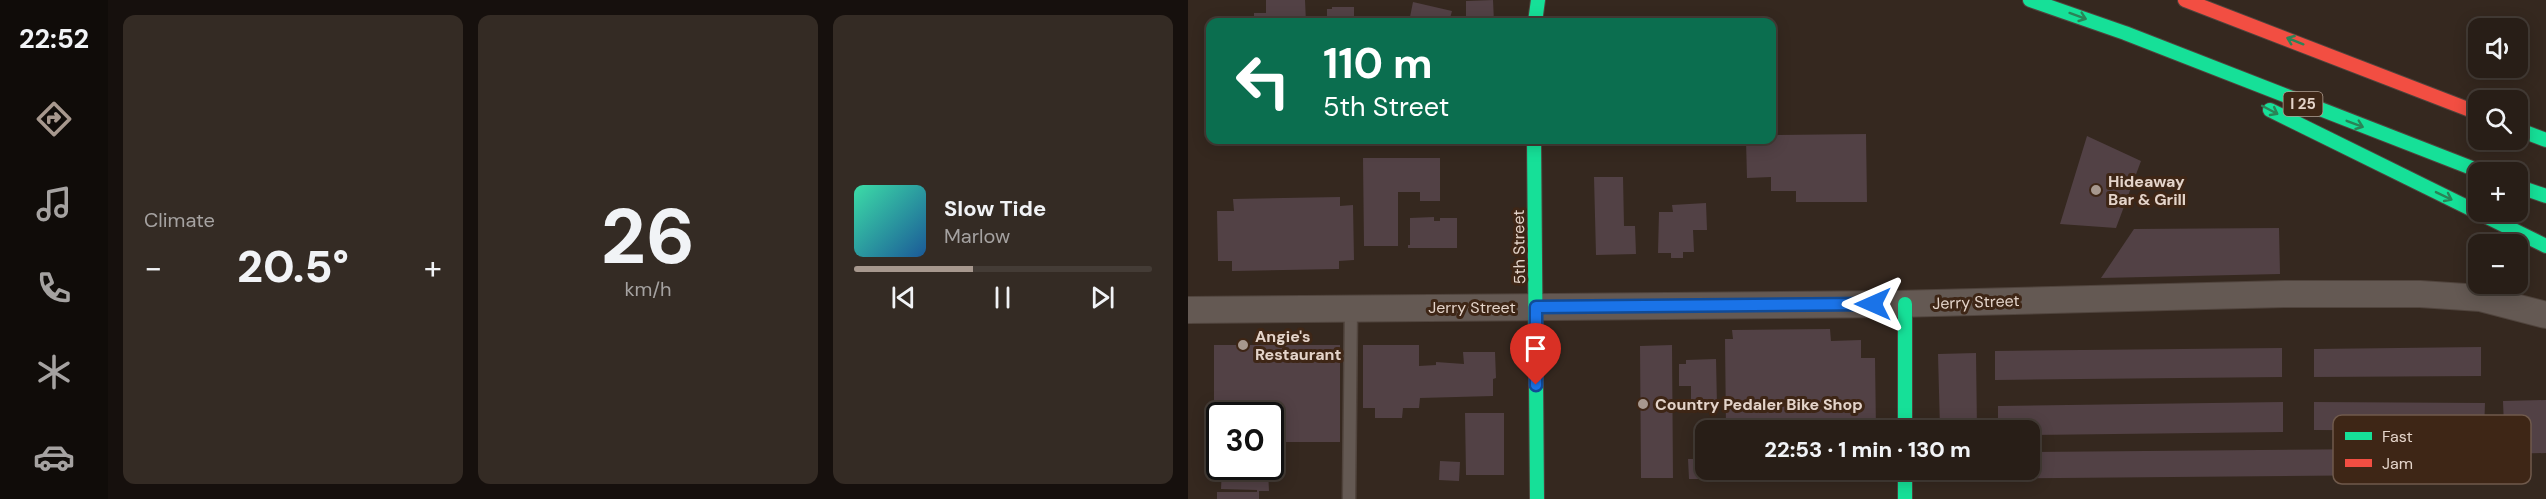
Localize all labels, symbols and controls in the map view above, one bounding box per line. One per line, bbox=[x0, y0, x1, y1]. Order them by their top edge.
one-way arrow bbox=[2068, 12, 2086, 23]
map controls bbox=[2468, 18, 2528, 294]
button: sound bbox=[2468, 18, 2528, 78]
text: 22:52 bbox=[19, 21, 89, 56]
one-way arrow bbox=[2286, 35, 2305, 46]
text: 110 m bbox=[1323, 36, 1433, 91]
icon: left bbox=[1224, 42, 1302, 120]
text: 5th Street bbox=[1323, 89, 1449, 124]
button: search bbox=[2468, 90, 2528, 150]
road number: I 25 bbox=[2284, 92, 2322, 116]
icon: directions bbox=[33, 98, 75, 140]
one-way arrow bbox=[2260, 105, 2278, 116]
one-way arrow bbox=[2346, 119, 2364, 130]
button: + bbox=[2468, 162, 2528, 222]
place label: Hideaway Bar & Grill bbox=[2108, 171, 2186, 210]
icon: music bbox=[33, 183, 75, 225]
marker: Hideaway Bar & Grill bbox=[2089, 183, 2103, 197]
text: 26 bbox=[601, 186, 695, 287]
one-way arrow bbox=[2435, 191, 2453, 203]
text: Slow Tide bbox=[944, 194, 1046, 223]
text: Climate bbox=[144, 207, 215, 233]
street label: 5th Street bbox=[1508, 209, 1530, 285]
text: Marlow bbox=[944, 223, 1010, 249]
button: − bbox=[2468, 234, 2528, 294]
text: 20.5° bbox=[237, 237, 349, 296]
text: − bbox=[144, 246, 162, 289]
text: + bbox=[424, 246, 442, 289]
icon: phone bbox=[33, 267, 75, 309]
position arrow bbox=[1841, 272, 1905, 336]
text: km/h bbox=[624, 276, 672, 302]
icon: previous bbox=[887, 281, 920, 314]
icon: pause bbox=[986, 281, 1019, 314]
icon: next bbox=[1086, 281, 1119, 314]
street label: Jerry Street bbox=[1932, 290, 2020, 314]
street label: Jerry Street bbox=[1428, 297, 1516, 318]
pin bbox=[1510, 323, 1561, 385]
place label: Angie's Restaurant bbox=[1255, 326, 1341, 365]
icon: arrive bbox=[1519, 332, 1552, 365]
marker: Angie's Restaurant bbox=[1236, 338, 1250, 352]
icon: climate bbox=[33, 351, 75, 393]
place label: Country Pedaler Bike Shop bbox=[1655, 394, 1863, 415]
marker: Country Pedaler Bike Shop bbox=[1636, 397, 1650, 411]
speed limit sign: 30 bbox=[1206, 402, 1284, 480]
legend bbox=[2333, 415, 2531, 484]
text: Fast bbox=[2382, 426, 2413, 447]
text: 22:53 · 1 min · 130 m bbox=[1764, 435, 1971, 464]
icon: car bbox=[33, 436, 75, 478]
text: Jam bbox=[2382, 453, 2413, 474]

